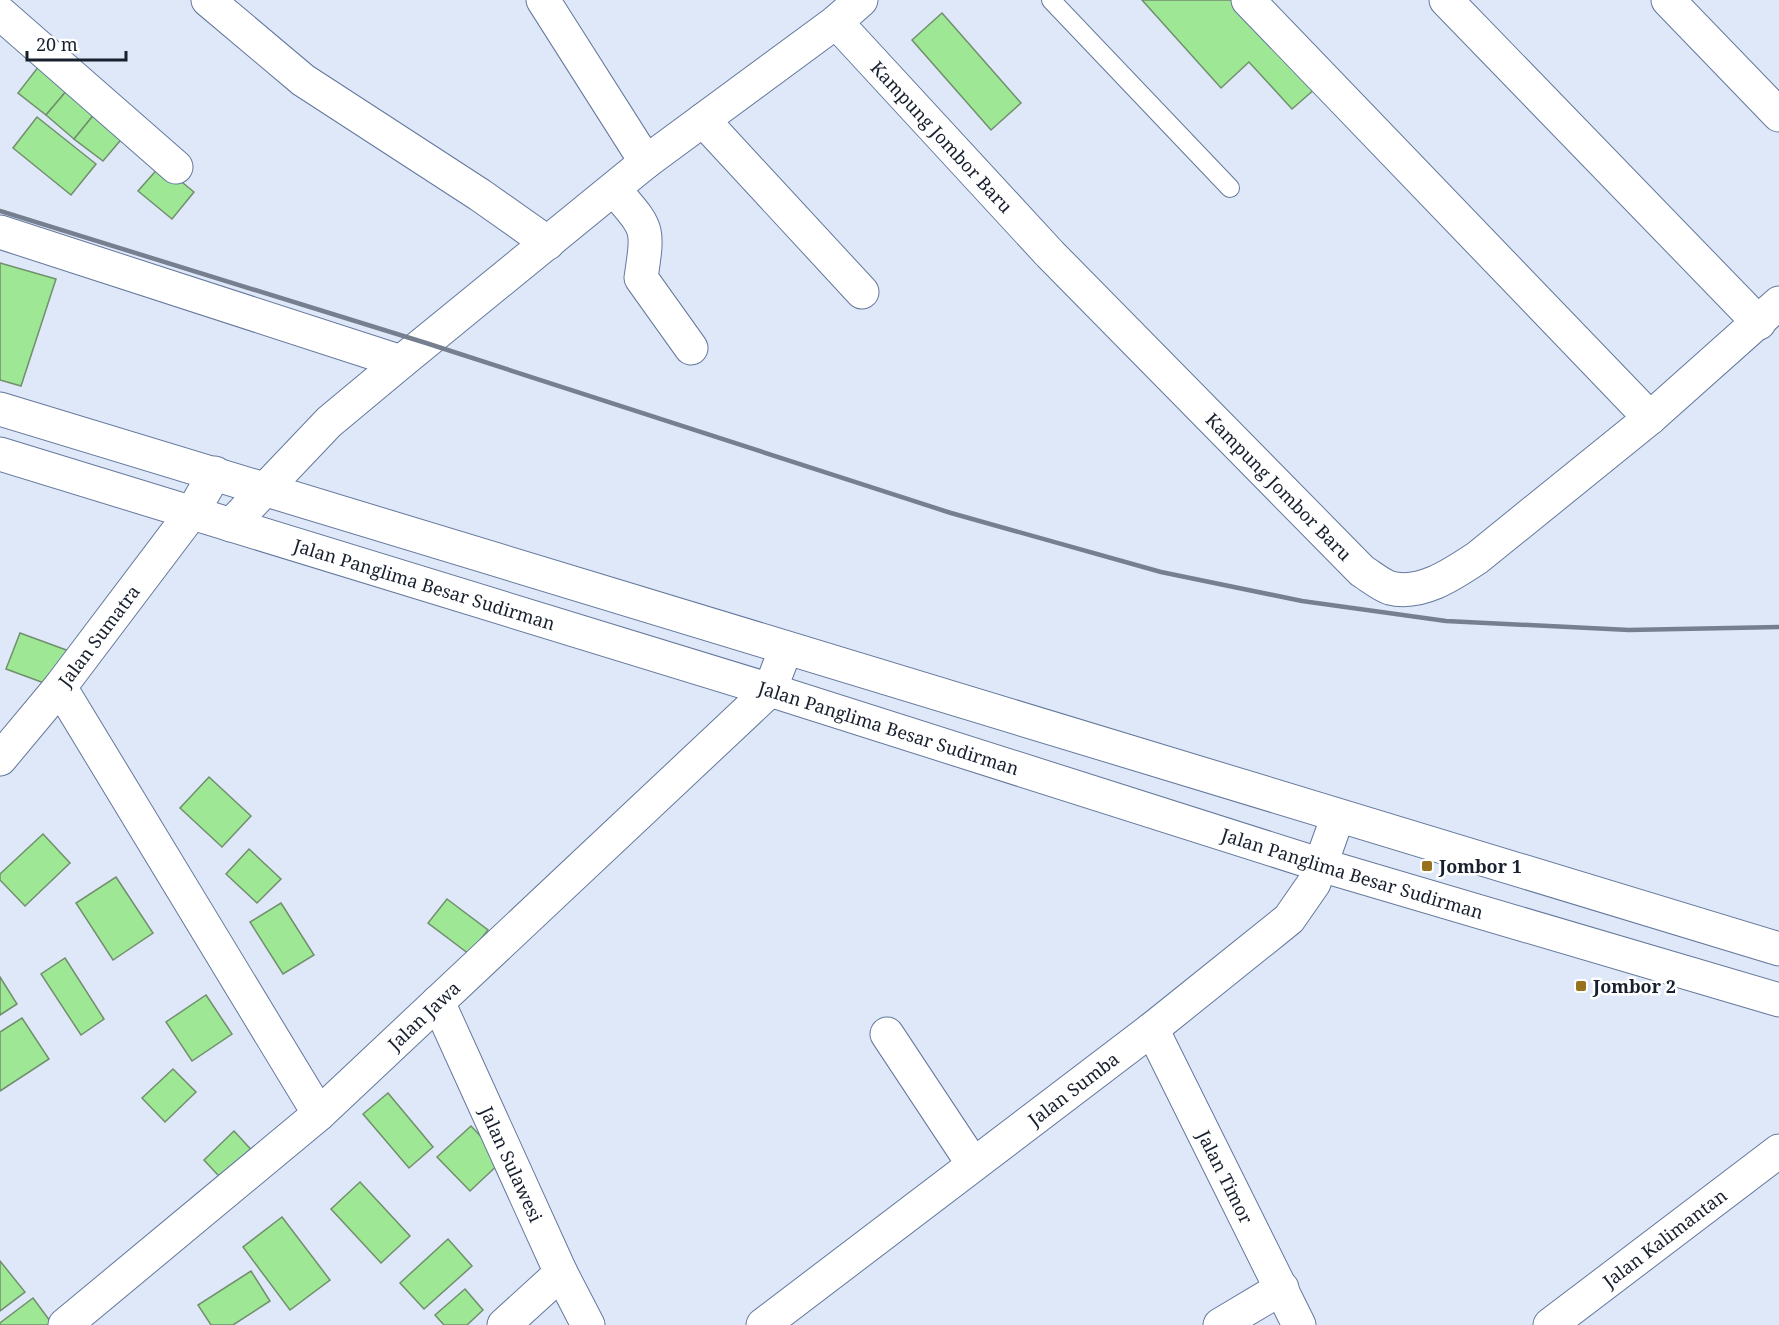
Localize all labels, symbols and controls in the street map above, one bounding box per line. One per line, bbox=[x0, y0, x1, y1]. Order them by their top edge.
scale bar bbox=[27, 24, 126, 62]
text: 20 m bbox=[36, 32, 78, 56]
street label: Kampung Jombor Baru bbox=[866, 56, 1018, 218]
street label: Kampung Jombor Baru bbox=[1201, 407, 1358, 566]
street label: Jalan Panglima Besar Sudirman bbox=[290, 532, 559, 636]
street label: Jalan Sumatra bbox=[52, 580, 145, 692]
street label: Jalan Panglima Besar Sudirman bbox=[755, 675, 1023, 781]
street label: Jalan Panglima Besar Sudirman bbox=[1218, 822, 1487, 924]
place label: Jombor 1 bbox=[1438, 854, 1522, 878]
marker: Jombor 1 bbox=[1420, 859, 1434, 873]
place label: Jombor 2 bbox=[1592, 974, 1676, 998]
street label: Jalan Jawa bbox=[382, 976, 465, 1056]
marker: Jombor 2 bbox=[1574, 979, 1588, 993]
street label: Jalan Sumba bbox=[1022, 1047, 1124, 1132]
street label: Jalan Sulawesi bbox=[474, 1101, 548, 1226]
street label: Jalan Timor bbox=[1192, 1125, 1259, 1228]
street label: Jalan Kalimantan bbox=[1597, 1183, 1732, 1293]

